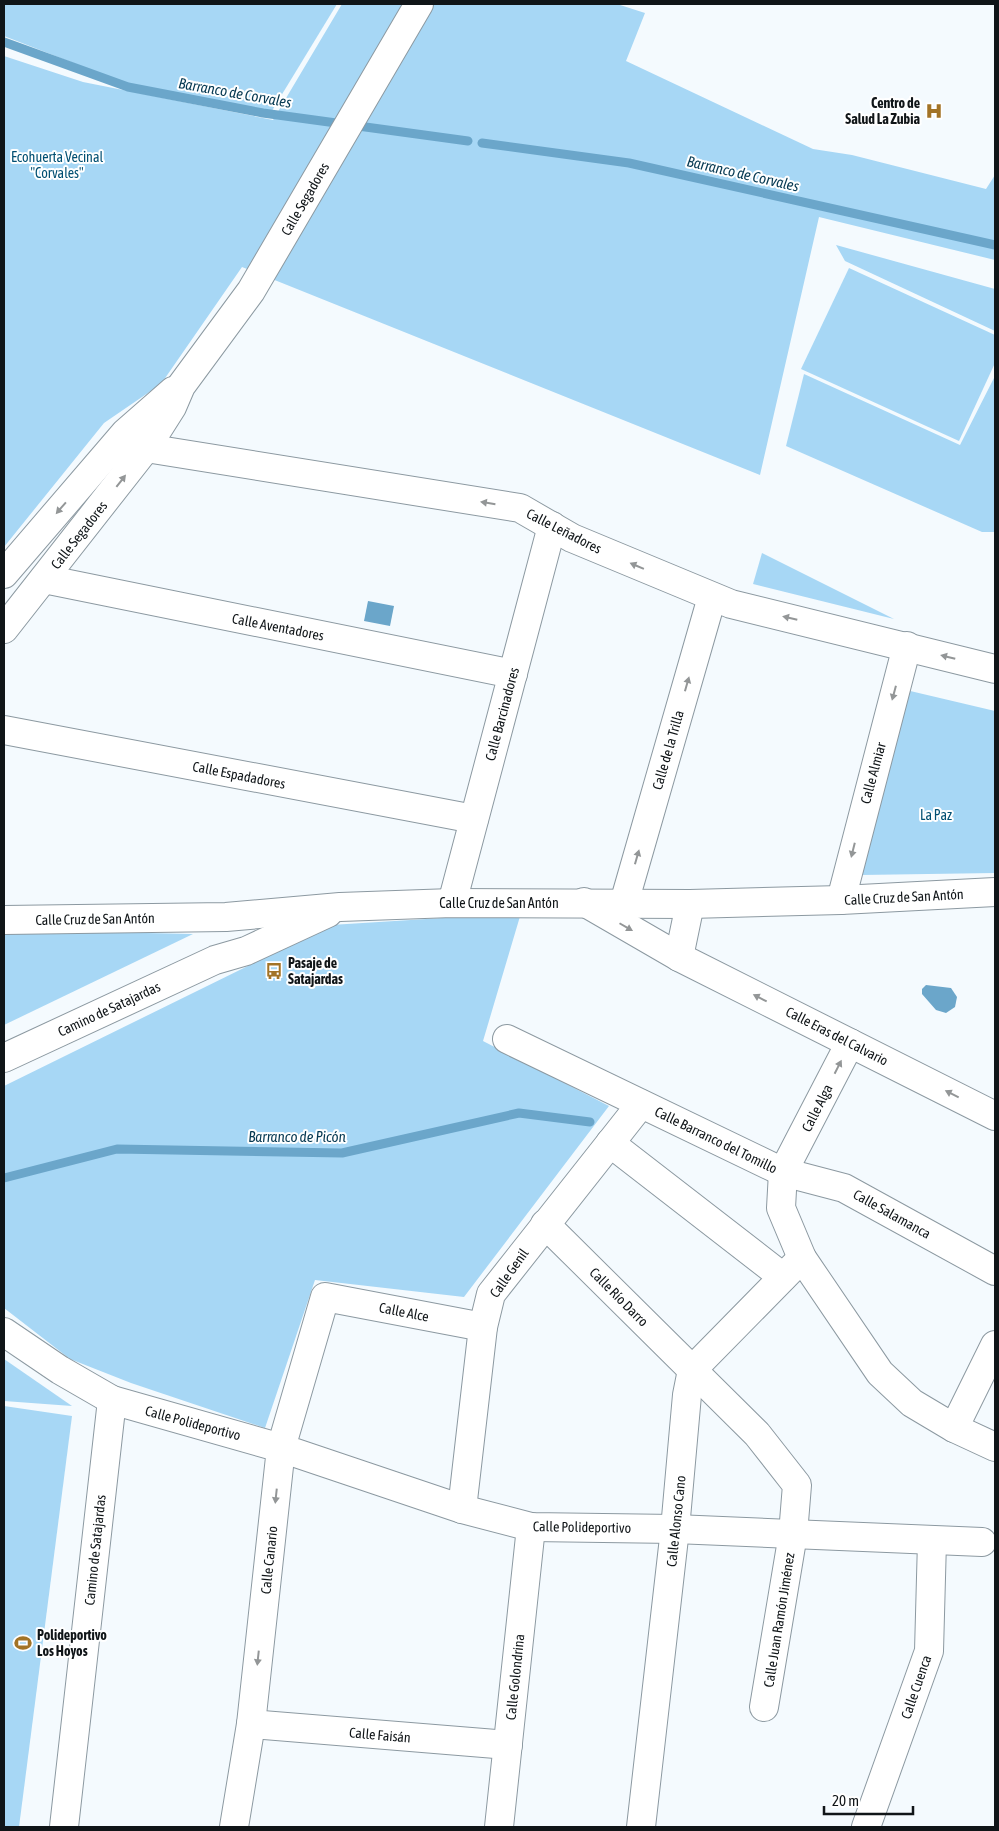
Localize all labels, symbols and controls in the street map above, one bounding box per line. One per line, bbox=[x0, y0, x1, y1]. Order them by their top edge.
water label: Barranco de Corvales bbox=[177, 74, 293, 111]
place label: Centro de Salud La Zubia bbox=[845, 95, 920, 127]
hospital icon: Centro de Salud La Zubia bbox=[924, 101, 944, 121]
park label: Ecohuerta Vecinal "Corvales" bbox=[11, 149, 103, 181]
water label: Barranco de Corvales bbox=[685, 152, 801, 195]
street label: Calle Segadores bbox=[278, 160, 332, 238]
one-way arrow bbox=[115, 475, 126, 488]
street label: Calle Segadores bbox=[48, 498, 110, 572]
one-way arrow bbox=[480, 499, 496, 507]
one-way arrow bbox=[55, 501, 66, 514]
street label: Calle Leñadores bbox=[524, 505, 604, 557]
one-way arrow bbox=[630, 561, 644, 569]
street label: Calle Aventadores bbox=[231, 610, 325, 644]
one-way arrow bbox=[783, 614, 798, 622]
one-way arrow bbox=[941, 653, 956, 661]
street label: Calle Barcinadores bbox=[482, 666, 522, 762]
one-way arrow bbox=[684, 676, 692, 691]
one-way arrow bbox=[890, 686, 898, 701]
street label: Calle de la Trilla bbox=[649, 708, 687, 792]
street label: Calle Almiar bbox=[857, 740, 889, 805]
street label: Calle Espadadores bbox=[191, 758, 287, 792]
park label: La Paz bbox=[920, 807, 952, 823]
one-way arrow bbox=[849, 843, 857, 858]
one-way arrow bbox=[634, 849, 642, 864]
street label: Calle Cruz de San Antón bbox=[844, 886, 964, 908]
street label: Calle Cruz de San Antón bbox=[439, 895, 559, 911]
street label: Calle Cruz de San Antón bbox=[35, 910, 155, 928]
one-way arrow bbox=[620, 922, 633, 931]
place label: Pasaje de Satajardas bbox=[288, 955, 343, 987]
bus stop icon: Pasaje de Satajardas bbox=[264, 961, 284, 981]
street label: Camino de Satajardas bbox=[55, 978, 163, 1040]
one-way arrow bbox=[752, 993, 767, 1002]
street label: Calle Eras del Calvario bbox=[783, 1003, 891, 1069]
one-way arrow bbox=[834, 1059, 842, 1074]
street label: Calle Alga bbox=[798, 1082, 836, 1134]
one-way arrow bbox=[945, 1090, 959, 1098]
street label: Calle Barranco del Tomillo bbox=[652, 1103, 780, 1177]
water label: Barranco de Picón bbox=[248, 1128, 346, 1145]
street label: Calle Salamanca bbox=[850, 1186, 934, 1242]
street label: Calle Genil bbox=[486, 1245, 532, 1300]
street label: Calle Río Darro bbox=[586, 1264, 652, 1330]
street label: Calle Alce bbox=[378, 1299, 430, 1325]
street label: Calle Polideportivo bbox=[143, 1403, 243, 1443]
street label: Calle Alonso Cano bbox=[663, 1475, 689, 1567]
one-way arrow bbox=[272, 1488, 280, 1504]
street label: Camino de Satajardas bbox=[81, 1494, 109, 1606]
street label: Calle Polideportivo bbox=[533, 1518, 631, 1536]
street label: Calle Canario bbox=[257, 1525, 281, 1595]
street label: Calle Juan Ramón Jiménez bbox=[760, 1552, 798, 1688]
place label: Polideportivo Los Hoyos bbox=[37, 1627, 107, 1659]
sports icon: Polideportivo Los Hoyos bbox=[13, 1633, 33, 1653]
street label: Calle Golondrina bbox=[503, 1633, 527, 1721]
one-way arrow bbox=[254, 1650, 262, 1666]
street label: Calle Cuenca bbox=[898, 1653, 934, 1721]
street label: Calle Faisán bbox=[349, 1724, 411, 1746]
scale bar bbox=[824, 1784, 913, 1816]
text: 20 m bbox=[832, 1792, 859, 1809]

